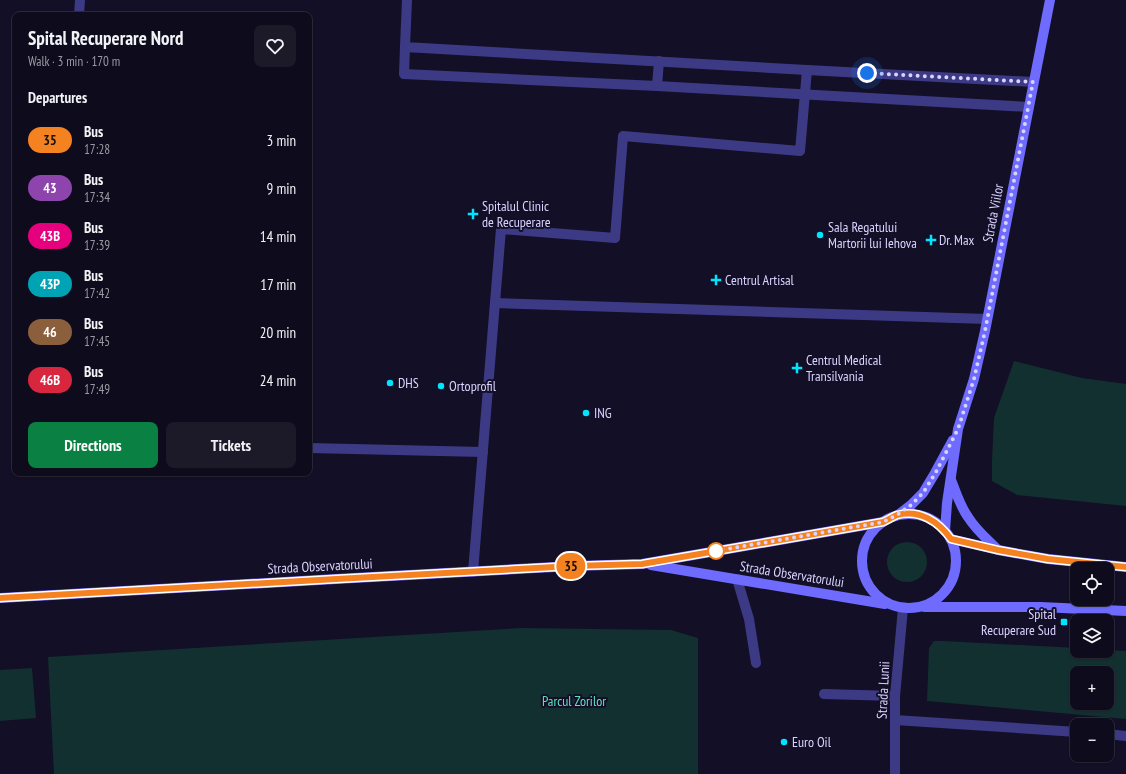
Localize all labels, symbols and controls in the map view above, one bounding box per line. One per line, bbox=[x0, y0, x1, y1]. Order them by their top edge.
button: heart bbox=[254, 25, 296, 67]
text: Spital Recuperare Nord bbox=[28, 26, 183, 50]
text: Walk · 3 min · 170 m bbox=[28, 53, 120, 70]
your location bbox=[857, 63, 877, 83]
text: Departures bbox=[28, 88, 87, 107]
text: Bus bbox=[84, 122, 103, 141]
text: 35 bbox=[43, 131, 57, 149]
text: 3 min bbox=[266, 131, 296, 150]
text: 17:28 bbox=[84, 141, 110, 158]
text: Bus bbox=[84, 170, 103, 189]
text: 43 bbox=[43, 179, 57, 197]
text: 9 min bbox=[266, 179, 296, 198]
street label: Strada Viilor bbox=[979, 182, 1008, 244]
text: 17:34 bbox=[84, 189, 110, 206]
place label: Spitalul Clinic de Recuperare bbox=[482, 197, 551, 231]
marker: Spitalul Clinic de Recuperare bbox=[467, 208, 479, 220]
text: Bus bbox=[84, 218, 103, 237]
place label: Sala Regatului Martorii lui Iehova bbox=[828, 218, 917, 252]
text: 43B bbox=[40, 227, 60, 245]
text: 14 min bbox=[260, 227, 296, 246]
marker: Sala Regatului Martorii lui Iehova bbox=[815, 230, 825, 240]
place label: Dr. Max bbox=[939, 231, 975, 249]
marker: Dr. Max bbox=[926, 235, 936, 245]
text: 17:39 bbox=[84, 237, 110, 254]
text: Bus bbox=[84, 266, 103, 285]
place label: Centrul Artisal bbox=[725, 271, 795, 289]
marker: Centrul Artisal bbox=[710, 274, 722, 286]
text: 43P bbox=[40, 275, 60, 293]
text: 17 min bbox=[260, 275, 296, 294]
text: 17:42 bbox=[84, 285, 110, 302]
text: Bus bbox=[84, 314, 103, 333]
text: 46 bbox=[43, 323, 57, 341]
text: 20 min bbox=[260, 323, 296, 342]
text: 17:45 bbox=[84, 333, 110, 350]
place label: Centrul Medical Transilvania bbox=[806, 351, 882, 385]
text: Bus bbox=[84, 362, 103, 381]
marker: Centrul Medical Transilvania bbox=[791, 362, 803, 374]
text: 46B bbox=[40, 371, 60, 389]
text: 24 min bbox=[260, 371, 296, 390]
place label: DHS bbox=[398, 374, 419, 392]
place label: Ortoprofil bbox=[449, 377, 497, 395]
marker: DHS bbox=[385, 378, 395, 388]
text: 17:49 bbox=[84, 381, 110, 398]
marker: Ortoprofil bbox=[436, 381, 446, 391]
place label: ING bbox=[594, 404, 612, 422]
marker: ING bbox=[581, 408, 591, 418]
button: Directions bbox=[28, 422, 158, 468]
button: Tickets bbox=[166, 422, 296, 468]
unlabelled marker bbox=[707, 542, 725, 560]
line badge: 35 bbox=[553, 553, 589, 579]
street label: Strada Observatorului bbox=[267, 554, 373, 578]
text: 35 bbox=[564, 557, 578, 575]
street label: Strada Observatorului bbox=[739, 557, 845, 591]
map controls bbox=[1070, 562, 1114, 762]
button: locate bbox=[1070, 562, 1114, 606]
place label: Spital Recuperare Sud bbox=[981, 605, 1057, 639]
button: layers bbox=[1070, 614, 1114, 658]
marker: Spital Recuperare Sud bbox=[1059, 617, 1069, 627]
street label: Strada Lunii bbox=[872, 661, 894, 719]
button: + bbox=[1070, 666, 1114, 710]
park label: Parcul Zorilor bbox=[542, 692, 606, 710]
button: − bbox=[1070, 718, 1114, 762]
place label: Euro Oil bbox=[792, 733, 832, 751]
marker: Euro Oil bbox=[779, 737, 789, 747]

